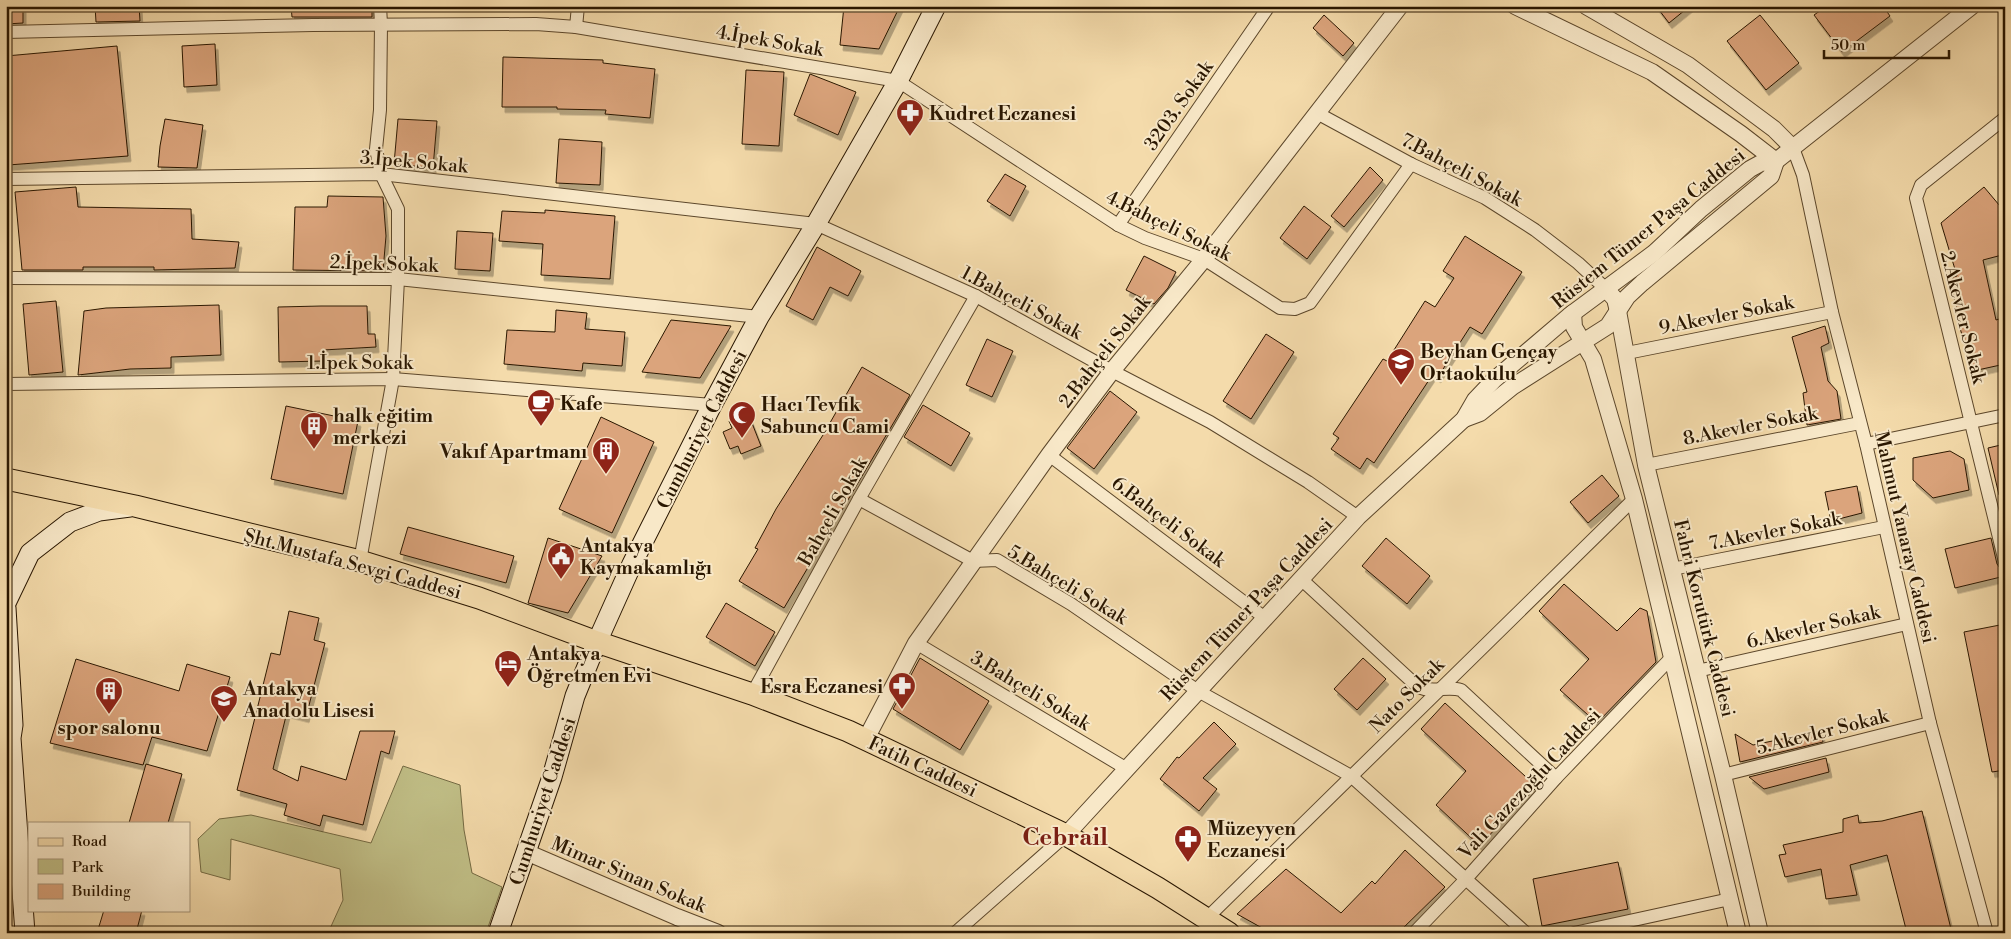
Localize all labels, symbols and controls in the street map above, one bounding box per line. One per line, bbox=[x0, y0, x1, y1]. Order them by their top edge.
street label: 4.İpek Sokak bbox=[714, 19, 827, 62]
scale bar bbox=[1824, 28, 1948, 60]
text: 50 m bbox=[1831, 36, 1865, 55]
street label: 3203. Sokak bbox=[1139, 55, 1219, 155]
pharmacy icon: Kudret Eczanesi bbox=[895, 98, 925, 137]
place label: Kudret Eczanesi bbox=[929, 102, 1076, 126]
street label: 7.Bahçeli Sokak bbox=[1397, 128, 1527, 213]
street label: Rüstem Tümer Paşa Caddesi bbox=[1547, 143, 1750, 314]
street label: 3.İpek Sokak bbox=[359, 144, 470, 179]
street label: 4.Bahçeli Sokak bbox=[1102, 185, 1236, 267]
street label: 2.Akevler Sokak bbox=[1935, 248, 1991, 387]
street label: 2.İpek Sokak bbox=[329, 249, 440, 278]
street label: 1.Bahçeli Sokak bbox=[957, 261, 1087, 345]
street label: 2.Bahçeli Sokak bbox=[1053, 290, 1157, 413]
street label: 9.Akevler Sokak bbox=[1657, 290, 1797, 340]
place label: Beyhan Gençay Ortaokulu bbox=[1420, 340, 1558, 386]
street label: Cumhuriyet Caddesi bbox=[651, 346, 752, 513]
school or university icon: Beyhan Gençay Ortaokulu bbox=[1386, 347, 1416, 386]
street label: 1.İpek Sokak bbox=[307, 350, 414, 375]
cafe icon: Kafe bbox=[526, 388, 556, 427]
place label: Kafe bbox=[560, 392, 603, 416]
place label: Hacı Tevfik Sabuncu Cami bbox=[761, 393, 889, 439]
mosque icon: Hacı Tevfik Sabuncu Cami bbox=[727, 400, 757, 439]
street label: 8.Akevler Sokak bbox=[1681, 401, 1821, 451]
place label: halk eğitim merkezi bbox=[333, 404, 433, 450]
building icon: halk eğitim merkezi bbox=[299, 411, 329, 450]
street label: Mahmut Yanaray Caddesi bbox=[1869, 429, 1941, 646]
building icon: Vakıf Apartmanı bbox=[591, 436, 621, 475]
place label: Vakıf Apartmanı bbox=[439, 440, 587, 464]
street label: Bahçeli Sokak bbox=[793, 452, 873, 571]
street label: 6.Bahçeli Sokak bbox=[1107, 471, 1231, 573]
street label: 7.Akevler Sokak bbox=[1707, 506, 1844, 556]
street label: Rüstem Tümer Paşa Caddesi bbox=[1155, 513, 1338, 706]
street label: Fahri Korutürk Caddesi bbox=[1668, 517, 1740, 720]
street label: Şht.Mustafa Sevgi Caddesi bbox=[241, 523, 464, 605]
place label: Antakya Kaymakamlığı bbox=[579, 534, 712, 580]
street label: 5.Bahçeli Sokak bbox=[1003, 540, 1133, 631]
public building icon: Antakya Kaymakamlığı bbox=[546, 541, 576, 580]
street label: 6.Akevler Sokak bbox=[1744, 600, 1884, 654]
place label: Antakya Öğretmen Evi bbox=[526, 642, 651, 688]
street label: 3.Bahçeli Sokak bbox=[966, 646, 1096, 737]
hotel icon: Antakya Öğretmen Evi bbox=[493, 649, 523, 688]
street label: Nato Sokak bbox=[1364, 652, 1450, 738]
pharmacy icon: Esra Eczanesi bbox=[887, 671, 917, 710]
place label: Esra Eczanesi bbox=[760, 675, 883, 699]
building icon: spor salonu bbox=[94, 676, 124, 715]
place label: Antakya Anadolu Lisesi bbox=[242, 677, 374, 723]
school or university icon: Antakya Anadolu Lisesi bbox=[209, 684, 239, 723]
street label: Vali Gazezoğlu Caddesi bbox=[1453, 703, 1606, 865]
street label: 5.Akevler Sokak bbox=[1754, 704, 1892, 760]
street label: Cumhuriyet Caddesi bbox=[504, 714, 581, 888]
place label: spor salonu bbox=[57, 716, 161, 740]
street label: Fatih Caddesi bbox=[864, 731, 981, 803]
place label: Müzeyyen Eczanesi bbox=[1207, 817, 1296, 863]
legend bbox=[28, 822, 190, 912]
district label: Cebrail bbox=[1022, 823, 1108, 853]
pharmacy icon: Müzeyyen Eczanesi bbox=[1173, 824, 1203, 863]
street label: Mimar Sinan Sokak bbox=[547, 831, 711, 919]
text: Road bbox=[72, 832, 107, 851]
text: Park bbox=[72, 858, 104, 877]
text: Building bbox=[71, 882, 131, 901]

